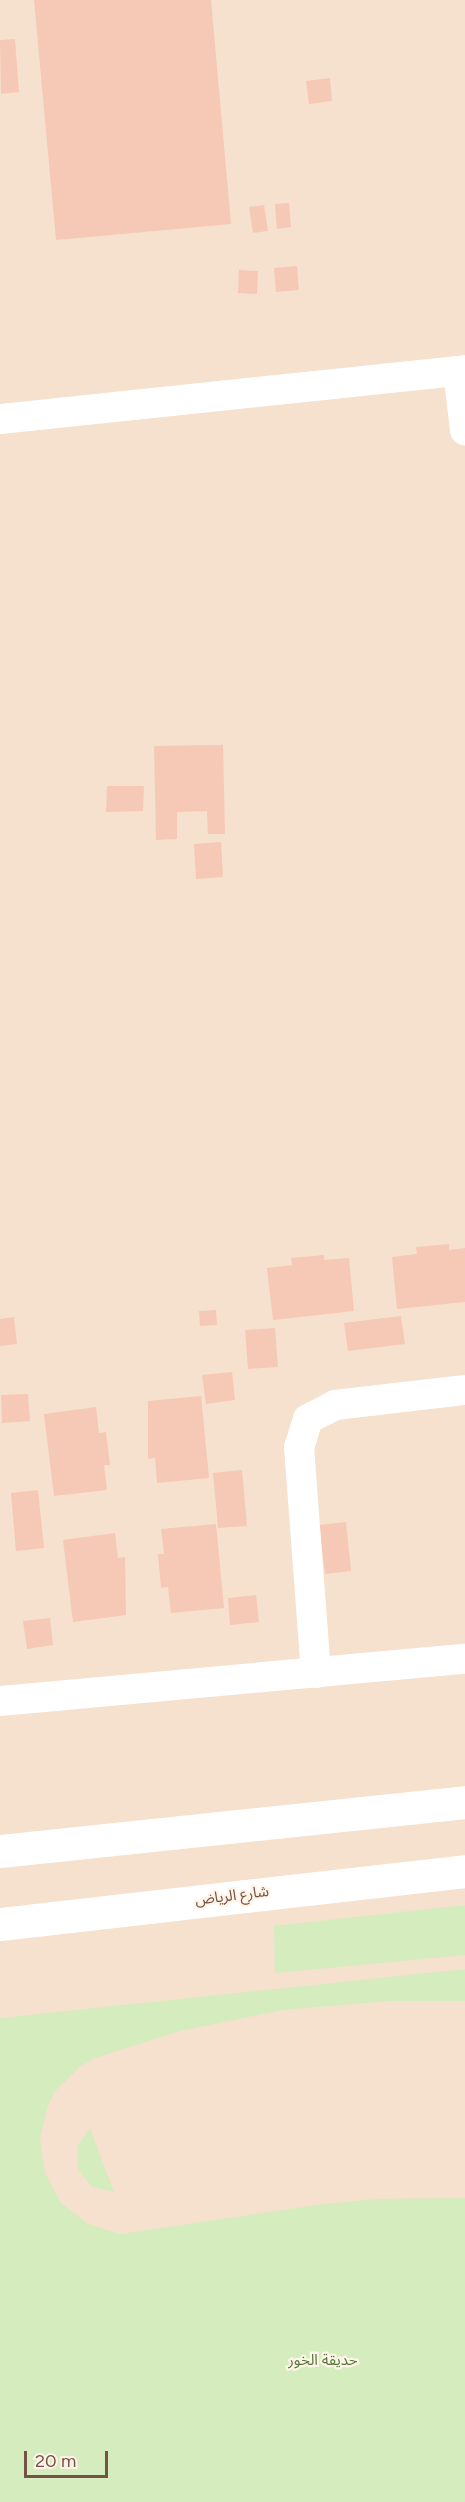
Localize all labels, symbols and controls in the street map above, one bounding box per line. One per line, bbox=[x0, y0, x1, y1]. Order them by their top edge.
street label: شارع الرياض bbox=[194, 1883, 270, 1909]
park label: حديقة الخور bbox=[288, 2352, 358, 2370]
scale bar bbox=[27, 2439, 111, 2477]
text: 20 m bbox=[35, 2450, 76, 2472]

